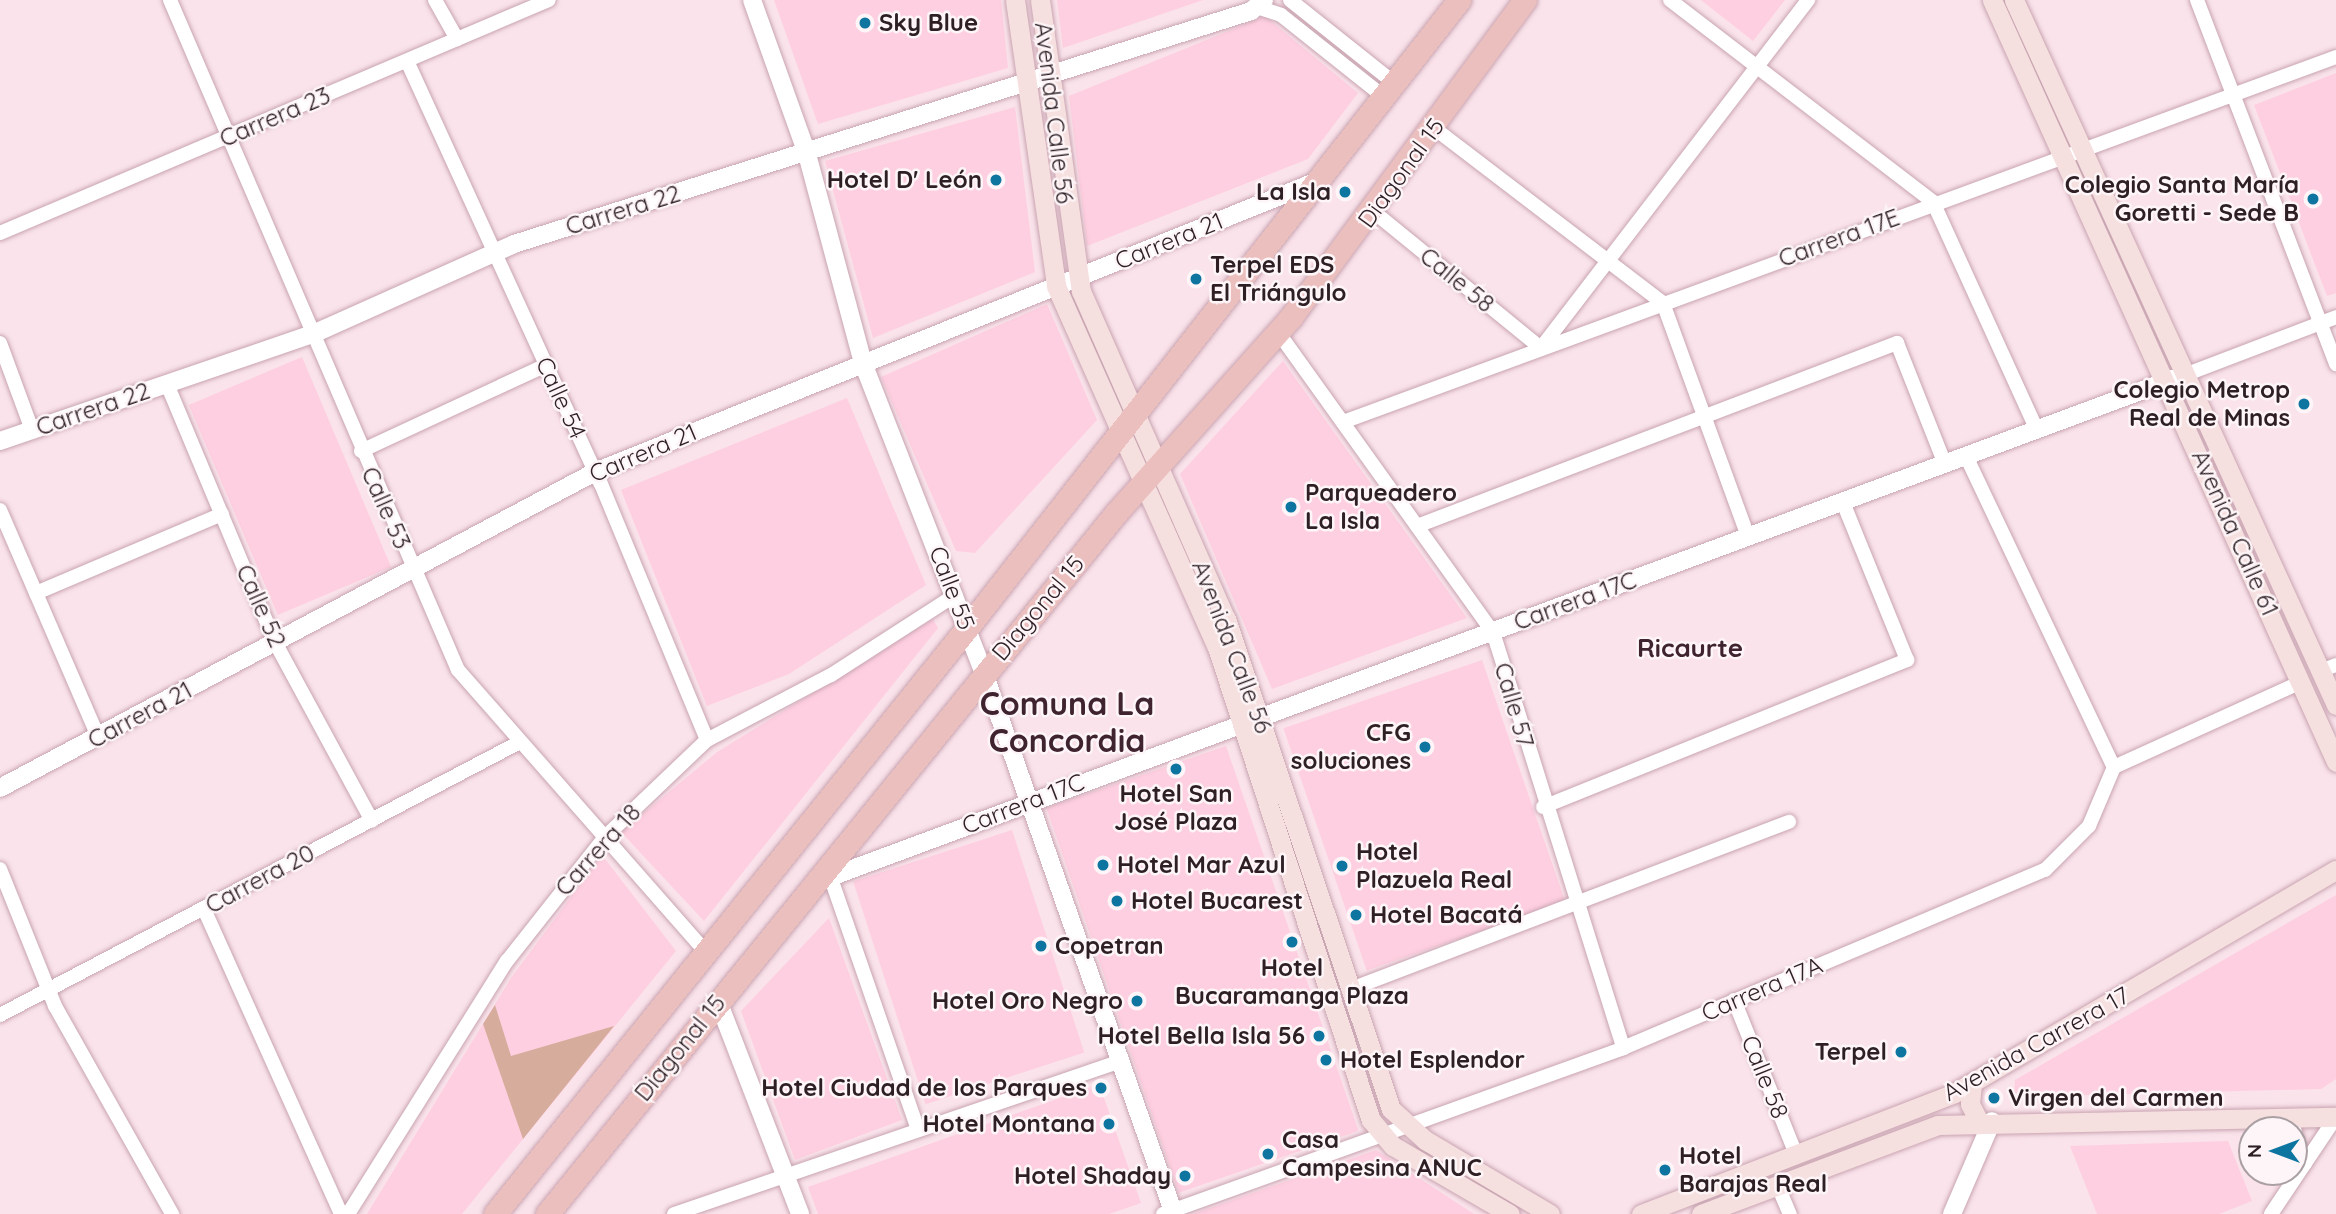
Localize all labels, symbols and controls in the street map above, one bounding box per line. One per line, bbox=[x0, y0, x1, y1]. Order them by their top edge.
place label: Sky Blue bbox=[879, 9, 978, 37]
marker: Sky Blue bbox=[857, 15, 873, 31]
street label: Avenida Calle 56 bbox=[1029, 21, 1079, 205]
street label: Carrera 23 bbox=[215, 81, 335, 153]
street label: Diagonal 15 bbox=[1352, 113, 1450, 233]
place label: Hotel D' León bbox=[827, 166, 982, 194]
place label: Colegio Santa María Goretti - Sede B bbox=[2065, 171, 2299, 227]
marker: Hotel D' León bbox=[988, 172, 1004, 188]
place label: La Isla bbox=[1256, 178, 1331, 206]
street label: Carrera 22 bbox=[562, 179, 684, 241]
marker: La Isla bbox=[1337, 184, 1353, 200]
marker: Colegio Santa María Goretti - Sede B bbox=[2305, 191, 2321, 207]
street label: Carrera 17E bbox=[1775, 203, 1903, 273]
street label: Carrera 21 bbox=[1111, 206, 1227, 276]
street label: Calle 58 bbox=[1414, 241, 1500, 319]
place label: Terpel EDS El Triángulo bbox=[1210, 251, 1346, 307]
marker: Terpel EDS El Triángulo bbox=[1188, 271, 1204, 287]
street label: Calle 54 bbox=[530, 353, 592, 443]
street label: Carrera 22 bbox=[32, 376, 154, 442]
place label: Colegio Metrop Real de Minas bbox=[2113, 376, 2290, 432]
marker: Colegio Metrop Real de Minas bbox=[2296, 396, 2312, 412]
street label: Carrera 21 bbox=[585, 417, 701, 489]
street label: Avenida Calle 61 bbox=[2186, 446, 2284, 620]
street label: Calle 53 bbox=[355, 463, 417, 553]
place label: Parqueadero La Isla bbox=[1305, 479, 1457, 535]
marker: Parqueadero La Isla bbox=[1283, 499, 1299, 515]
street label: Calle 55 bbox=[923, 542, 981, 634]
street label: Diagonal 15 bbox=[986, 550, 1090, 666]
street label: Avenida Calle 56 bbox=[1186, 557, 1278, 737]
street label: Calle 52 bbox=[230, 560, 292, 652]
street label: Carrera 17C bbox=[1510, 566, 1640, 636]
district label: Ricaurte bbox=[1637, 632, 1743, 664]
street label: Calle 57 bbox=[1488, 659, 1540, 751]
street label: Carrera 21 bbox=[83, 676, 197, 754]
district label: Comuna La Concordia bbox=[980, 685, 1154, 760]
place label: CFG soluciones bbox=[1291, 719, 1411, 775]
marker: CFG soluciones bbox=[1417, 739, 1433, 755]
marker: Hotel San José Plaza bbox=[1168, 761, 1184, 777]
street label: Carrera 17C bbox=[958, 768, 1088, 840]
place label: Hotel San José Plaza bbox=[1114, 780, 1238, 836]
street label: Carrera 18 bbox=[549, 798, 647, 902]
street label: Carrera 20 bbox=[201, 838, 319, 920]
place label: Hotel Plazuela Real bbox=[1356, 838, 1512, 894]
place label: Hotel Mar Azul bbox=[1117, 851, 1286, 879]
marker: Hotel Mar Azul bbox=[1095, 857, 1111, 873]
marker: Hotel Plazuela Real bbox=[1334, 858, 1350, 874]
place label: Hotel Bucarest bbox=[1131, 887, 1303, 915]
marker: Hotel Bucarest bbox=[1109, 893, 1125, 909]
place label: Hotel Bacatá bbox=[1370, 901, 1523, 929]
marker: Hotel Bacatá bbox=[1348, 907, 1364, 923]
place label: Copetran bbox=[1055, 932, 1164, 960]
marker: Hotel Bucaramanga Plaza bbox=[1284, 934, 1300, 950]
marker: Copetran bbox=[1033, 938, 1049, 954]
street label: Carrera 17A bbox=[1697, 951, 1827, 1027]
place label: Hotel Bucaramanga Plaza bbox=[1175, 954, 1409, 1010]
street label: Avenida Carrera 17 bbox=[1938, 981, 2134, 1107]
place label: Hotel Oro Negro bbox=[932, 987, 1123, 1015]
street label: Diagonal 15 bbox=[628, 989, 732, 1107]
marker: Hotel Oro Negro bbox=[1129, 993, 1145, 1009]
place label: Hotel Bella Isla 56 bbox=[1098, 1022, 1305, 1050]
marker: Hotel Bella Isla 56 bbox=[1311, 1028, 1327, 1044]
street label: Calle 58 bbox=[1735, 1031, 1795, 1123]
place label: Terpel bbox=[1815, 1038, 1887, 1066]
marker: Terpel bbox=[1893, 1044, 1909, 1060]
place label: Hotel Esplendor bbox=[1340, 1046, 1525, 1074]
marker: Hotel Esplendor bbox=[1318, 1052, 1334, 1068]
place label: Hotel Ciudad de los Parques bbox=[761, 1074, 1087, 1102]
marker: Hotel Ciudad de los Parques bbox=[1093, 1080, 1109, 1096]
place label: Virgen del Carmen bbox=[2008, 1084, 2224, 1112]
marker: Virgen del Carmen bbox=[1986, 1090, 2002, 1106]
place label: Hotel Montana bbox=[923, 1110, 1095, 1138]
marker: Hotel Montana bbox=[1101, 1116, 1117, 1132]
north arrow bbox=[2238, 1116, 2308, 1186]
place label: Casa Campesina ANUC bbox=[1282, 1126, 1482, 1182]
place label: Hotel Barajas Real bbox=[1679, 1142, 1827, 1198]
text: N bbox=[2242, 1144, 2266, 1158]
marker: Casa Campesina ANUC bbox=[1260, 1146, 1276, 1162]
place label: Hotel Shaday bbox=[1014, 1162, 1171, 1190]
marker: Hotel Barajas Real bbox=[1657, 1162, 1673, 1178]
marker: Hotel Shaday bbox=[1177, 1168, 1193, 1184]

